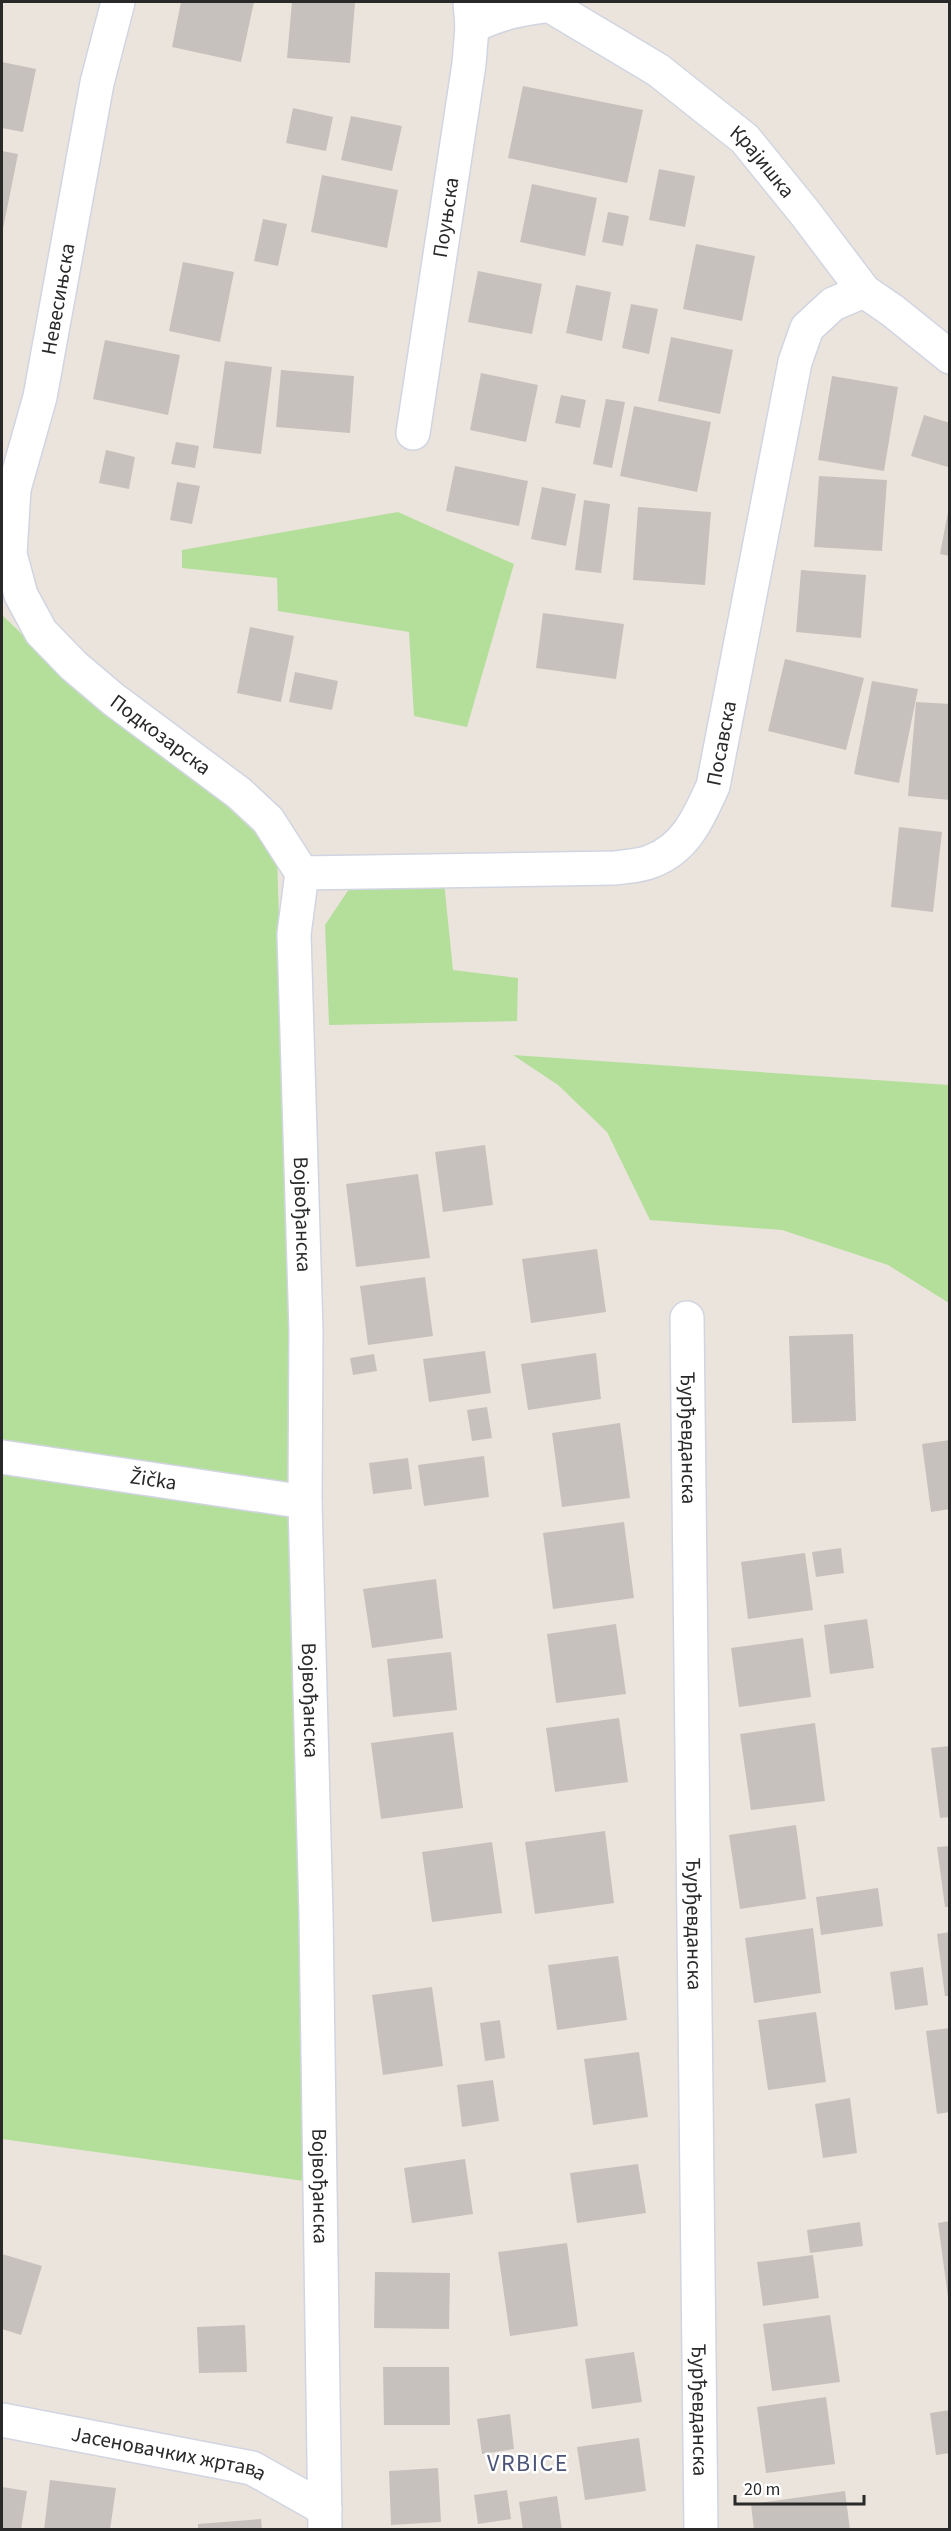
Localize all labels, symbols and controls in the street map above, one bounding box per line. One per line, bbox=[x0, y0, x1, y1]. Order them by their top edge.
street label: Крајишка bbox=[723, 118, 802, 204]
street label: Поуњска bbox=[425, 175, 467, 260]
street label: Невесињска bbox=[33, 241, 83, 357]
street label: Подкозарска bbox=[104, 687, 217, 782]
street label: Посавска bbox=[698, 698, 744, 788]
street label: Војвођанска bbox=[286, 1156, 319, 1273]
street label: Ђурђевданска bbox=[673, 1372, 704, 1504]
street label: Žička bbox=[128, 1461, 179, 1498]
street label: Војвођанска bbox=[294, 1642, 327, 1758]
street label: Ђурђевданска bbox=[678, 1858, 710, 1990]
street label: Војвођанска bbox=[304, 2128, 336, 2244]
street label: Ђурђевданска bbox=[684, 2343, 715, 2476]
street label: Јасеновачких жртава bbox=[69, 2419, 272, 2488]
district label: VRBICE bbox=[487, 2446, 569, 2481]
scale bar bbox=[735, 2468, 864, 2506]
text: 20 m bbox=[744, 2477, 780, 2502]

